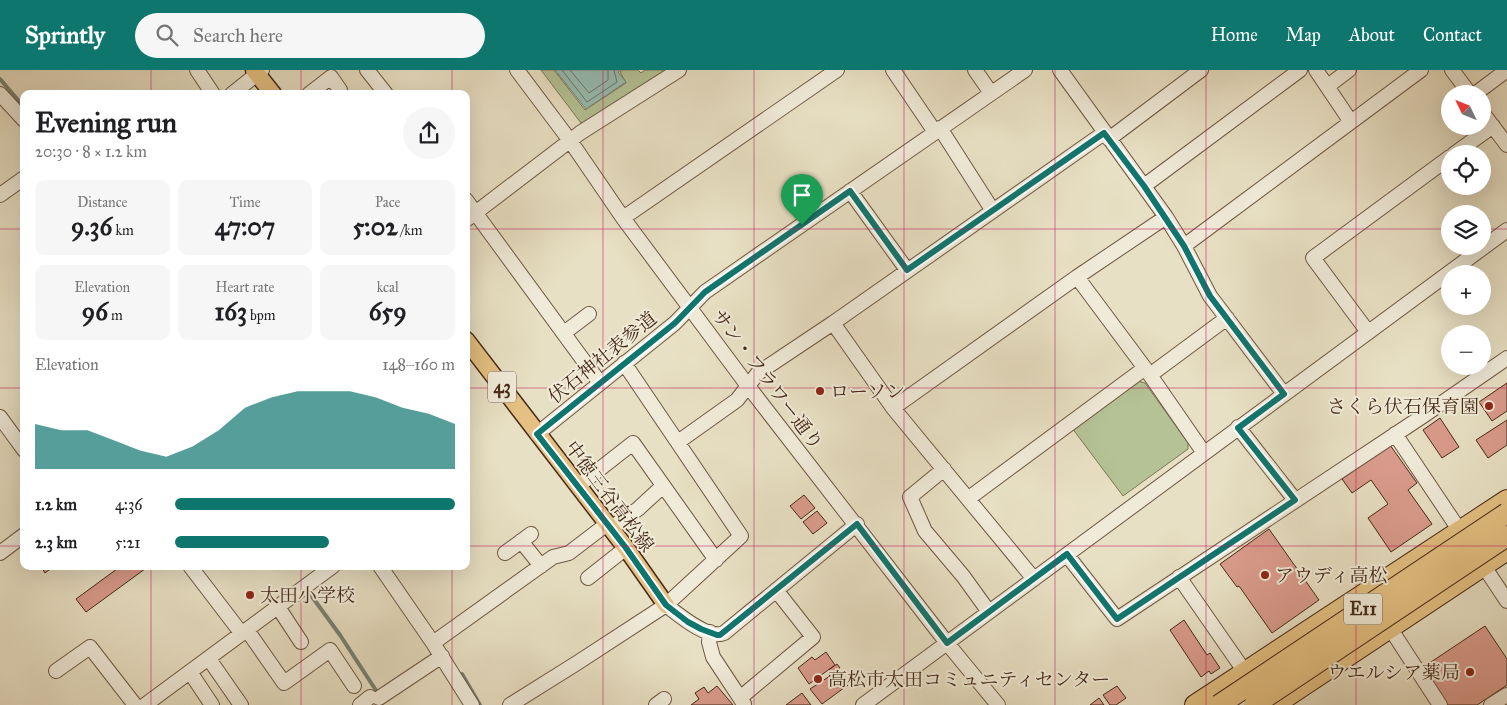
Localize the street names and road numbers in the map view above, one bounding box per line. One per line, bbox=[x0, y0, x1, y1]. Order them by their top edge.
street label: サン・フラワー通り bbox=[707, 304, 828, 454]
street label: 伏石神社表参道 bbox=[543, 307, 661, 408]
road number: 43 bbox=[488, 372, 516, 402]
street label: 中徳三谷高松線 bbox=[560, 436, 659, 556]
road number: E11 bbox=[1344, 594, 1382, 624]

